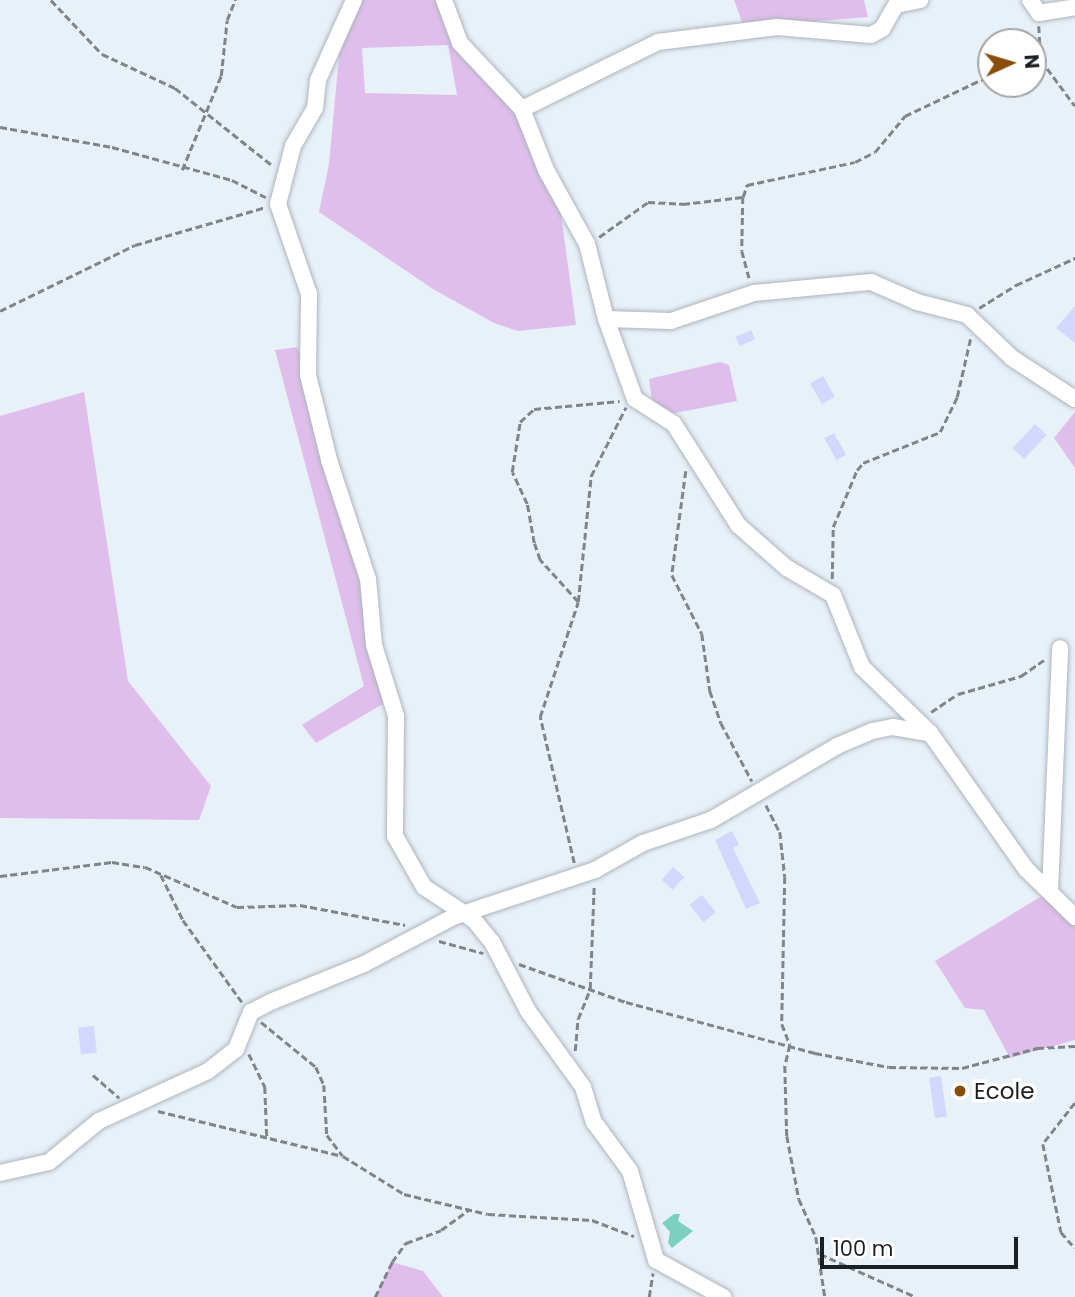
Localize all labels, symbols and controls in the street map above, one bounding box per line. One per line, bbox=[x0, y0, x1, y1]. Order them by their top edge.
north arrow bbox=[977, 28, 1047, 98]
text: N bbox=[1017, 54, 1045, 70]
place label: Ecole bbox=[974, 1077, 1034, 1105]
marker: Ecole bbox=[952, 1083, 968, 1099]
scale bar bbox=[823, 1224, 1021, 1268]
text: 100 m bbox=[833, 1234, 893, 1263]

